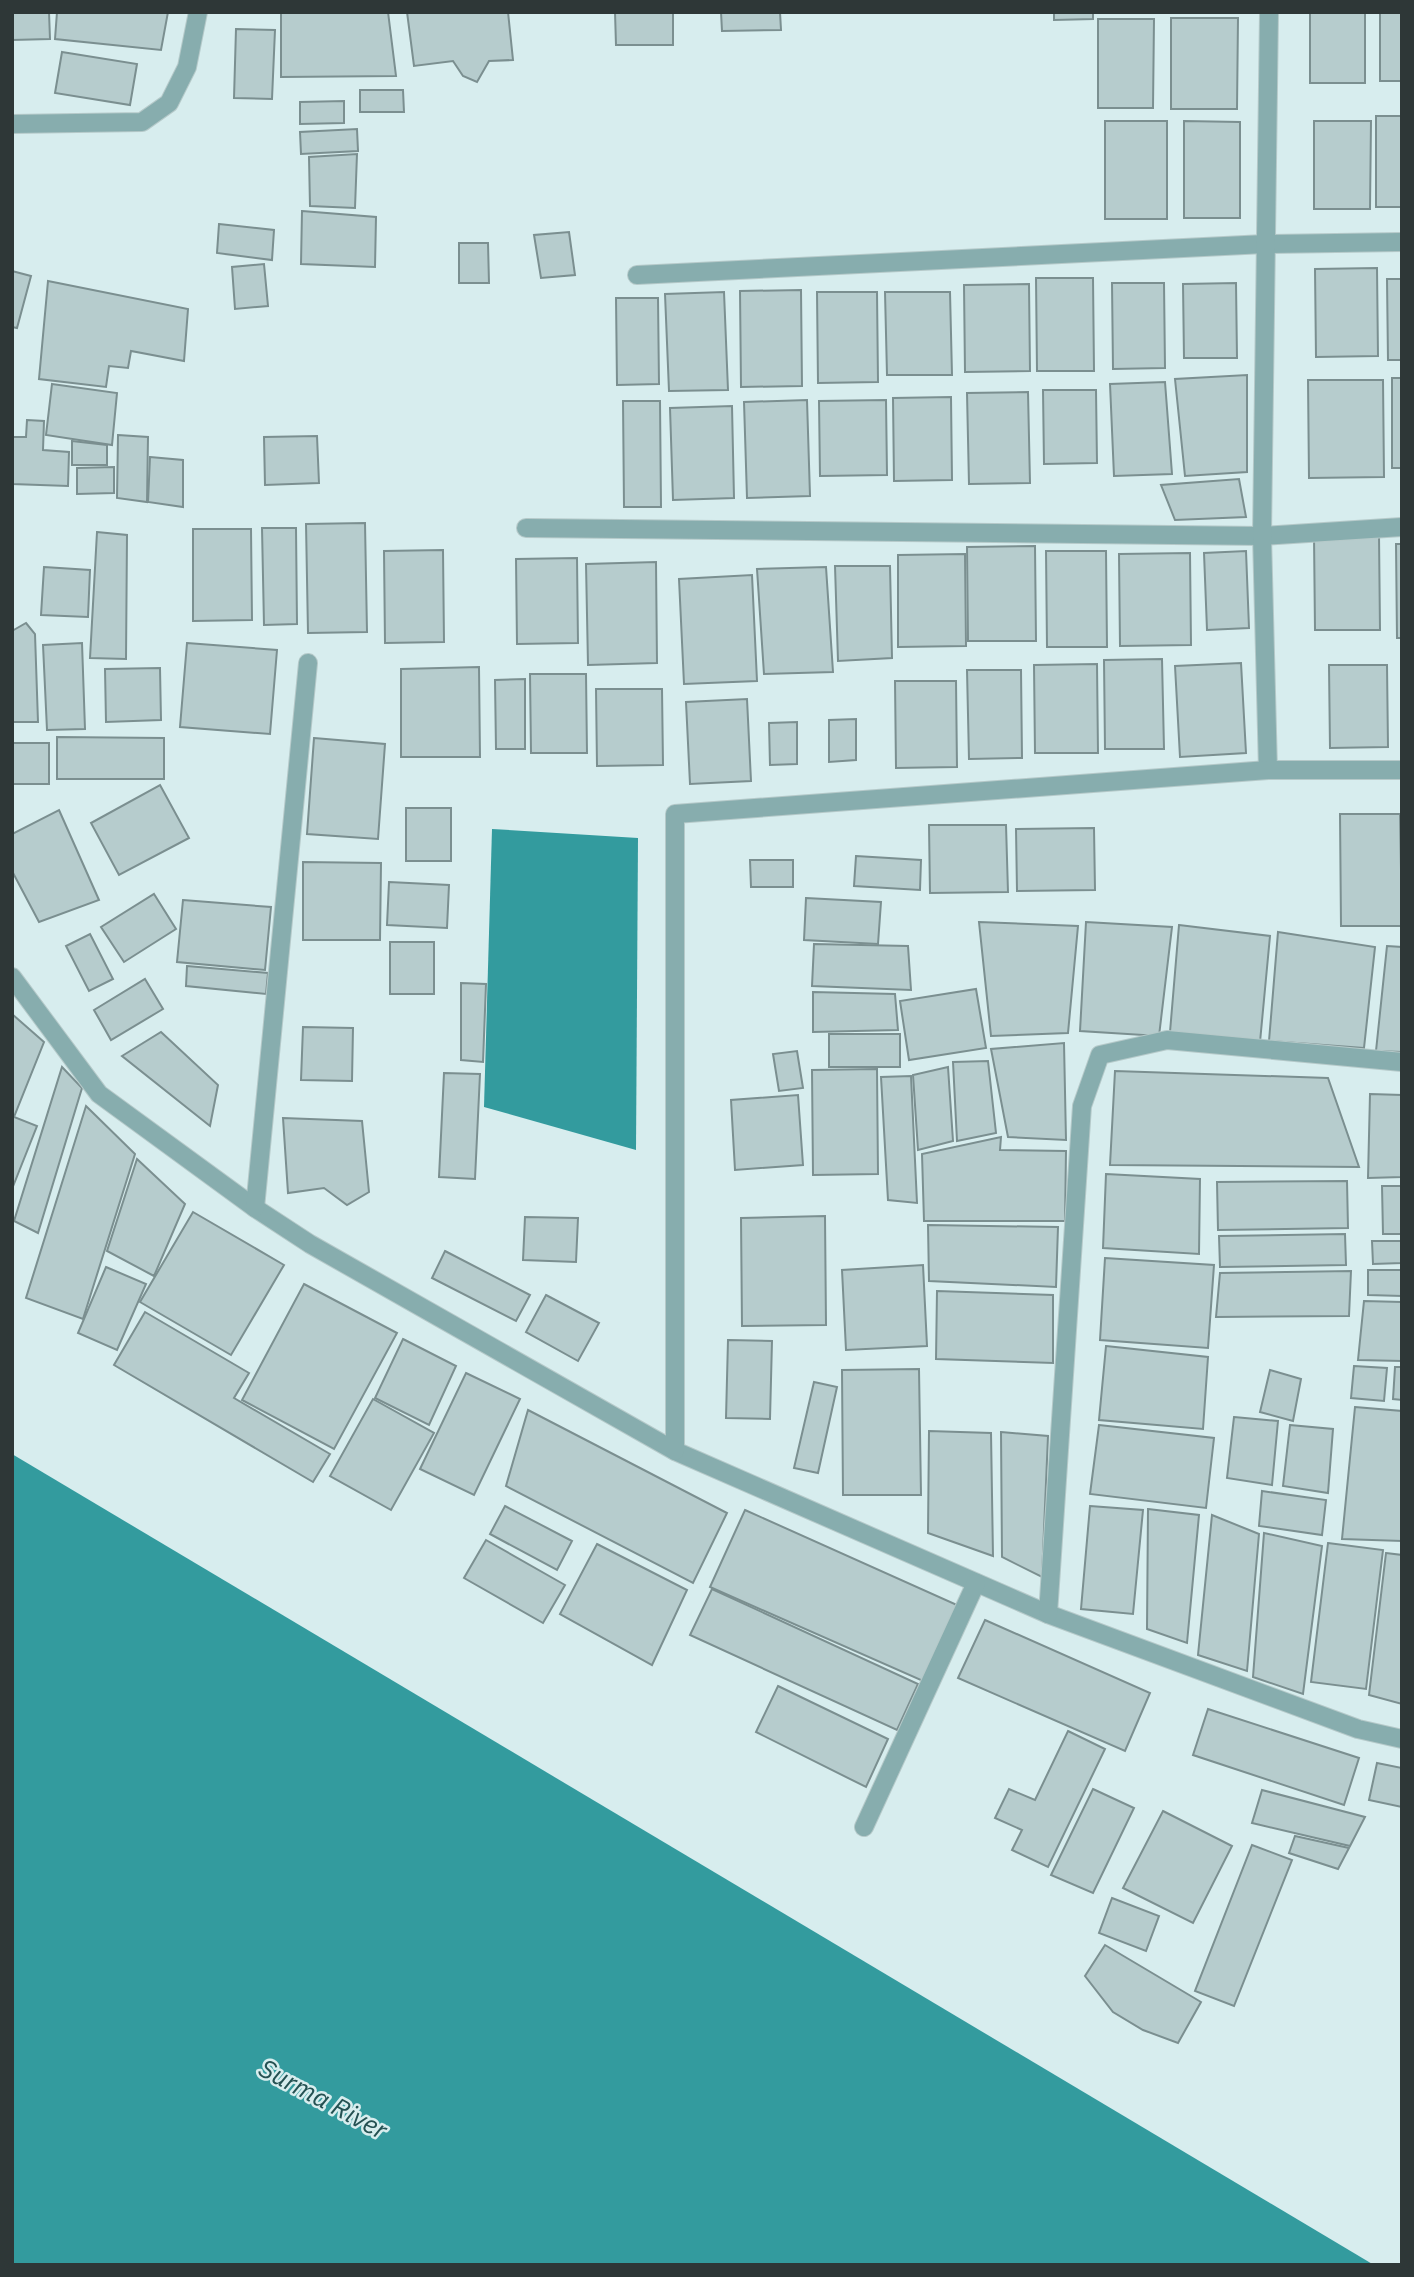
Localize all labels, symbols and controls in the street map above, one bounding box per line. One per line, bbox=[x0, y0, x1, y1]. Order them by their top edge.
water label: Surma River bbox=[253, 2050, 395, 2147]

